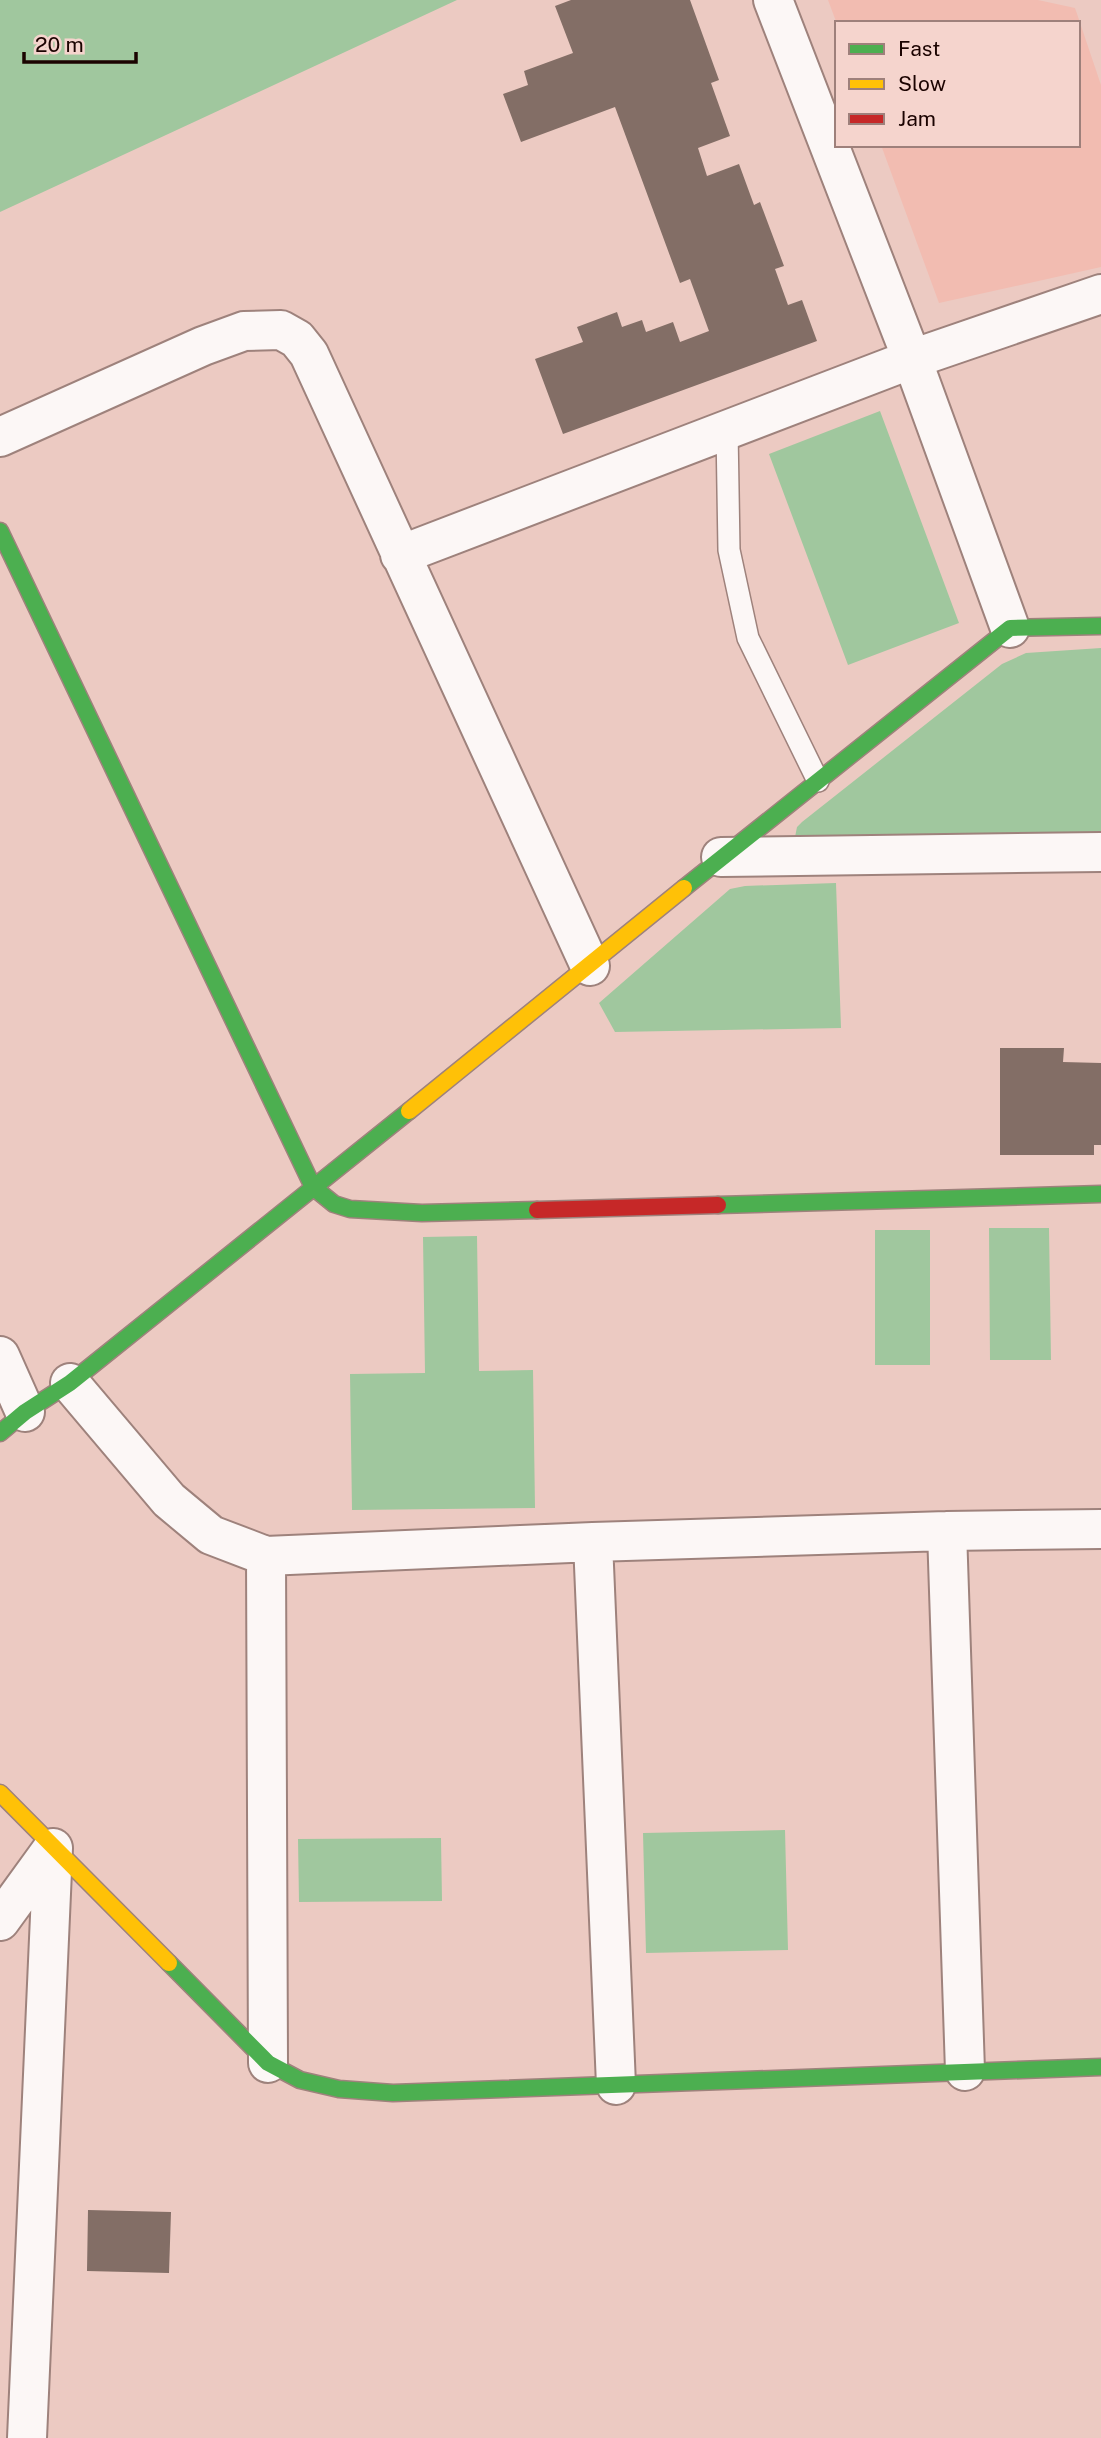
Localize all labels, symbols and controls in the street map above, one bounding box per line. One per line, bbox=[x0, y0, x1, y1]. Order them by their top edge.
scale bar bbox=[24, 21, 136, 65]
legend bbox=[835, 21, 1080, 147]
text: 20 m bbox=[35, 32, 84, 57]
text: Fast bbox=[898, 36, 940, 61]
text: Slow bbox=[898, 71, 946, 96]
text: Jam bbox=[898, 106, 936, 131]

